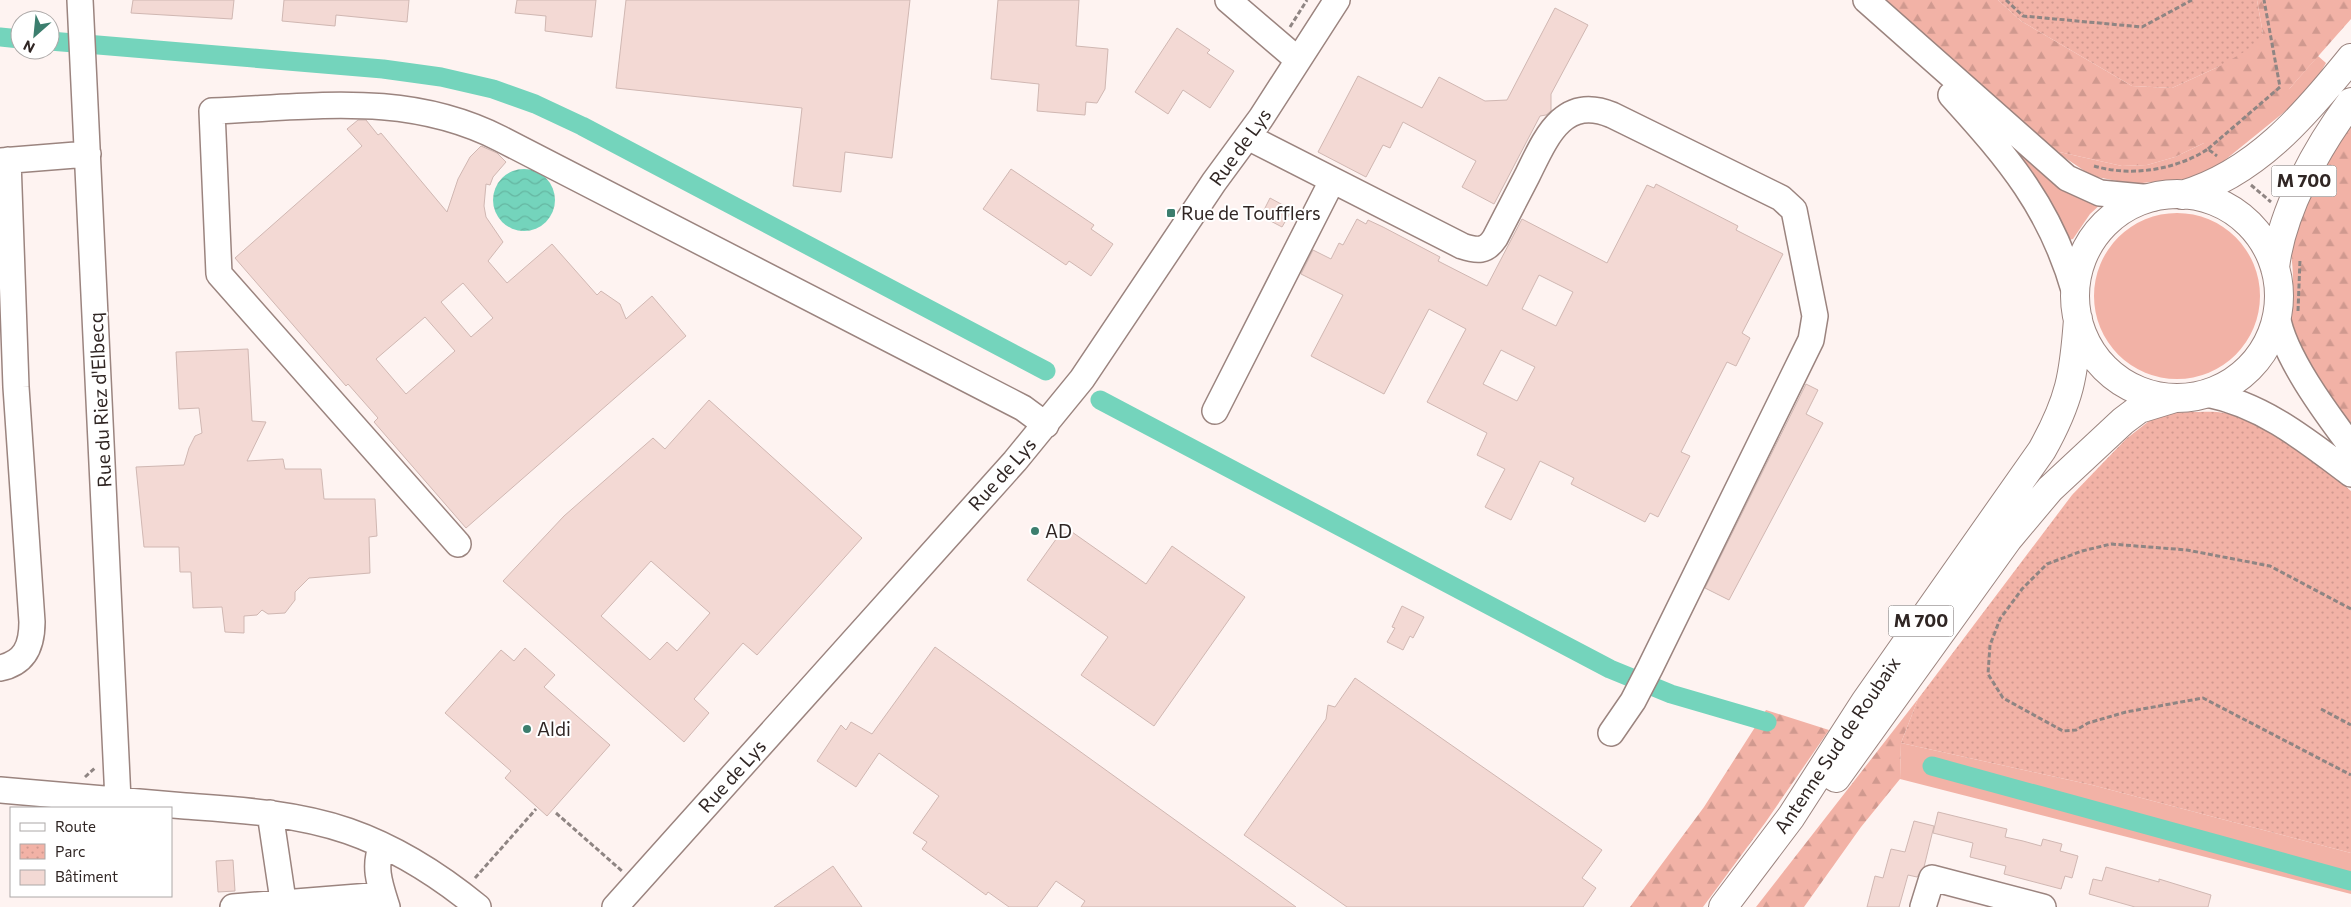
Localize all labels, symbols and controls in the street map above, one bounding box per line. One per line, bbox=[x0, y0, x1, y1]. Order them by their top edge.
north arrow bbox=[10, 10, 60, 60]
text: N bbox=[20, 37, 37, 57]
street label: Rue de Lys bbox=[1204, 103, 1275, 190]
road number: M 700 bbox=[2272, 166, 2336, 197]
place label: Rue de Toufflers bbox=[1181, 201, 1321, 224]
marker: Rue de Toufflers bbox=[1165, 207, 1177, 219]
street label: Rue du Riez d'Elbecq bbox=[83, 312, 116, 488]
street label: Rue de Lys bbox=[963, 432, 1040, 515]
place label: AD bbox=[1045, 519, 1072, 542]
marker: AD bbox=[1029, 525, 1041, 537]
road number: M 700 bbox=[1888, 606, 1954, 636]
street label: Antenne Sud de Roubaix bbox=[1769, 652, 1904, 838]
place label: Aldi bbox=[537, 717, 571, 740]
marker: Aldi bbox=[521, 723, 533, 735]
street label: Rue de Lys bbox=[693, 734, 770, 817]
legend bbox=[10, 807, 172, 897]
text: Route bbox=[55, 817, 96, 835]
text: Parc bbox=[55, 842, 85, 860]
text: Bâtiment bbox=[55, 867, 118, 885]

